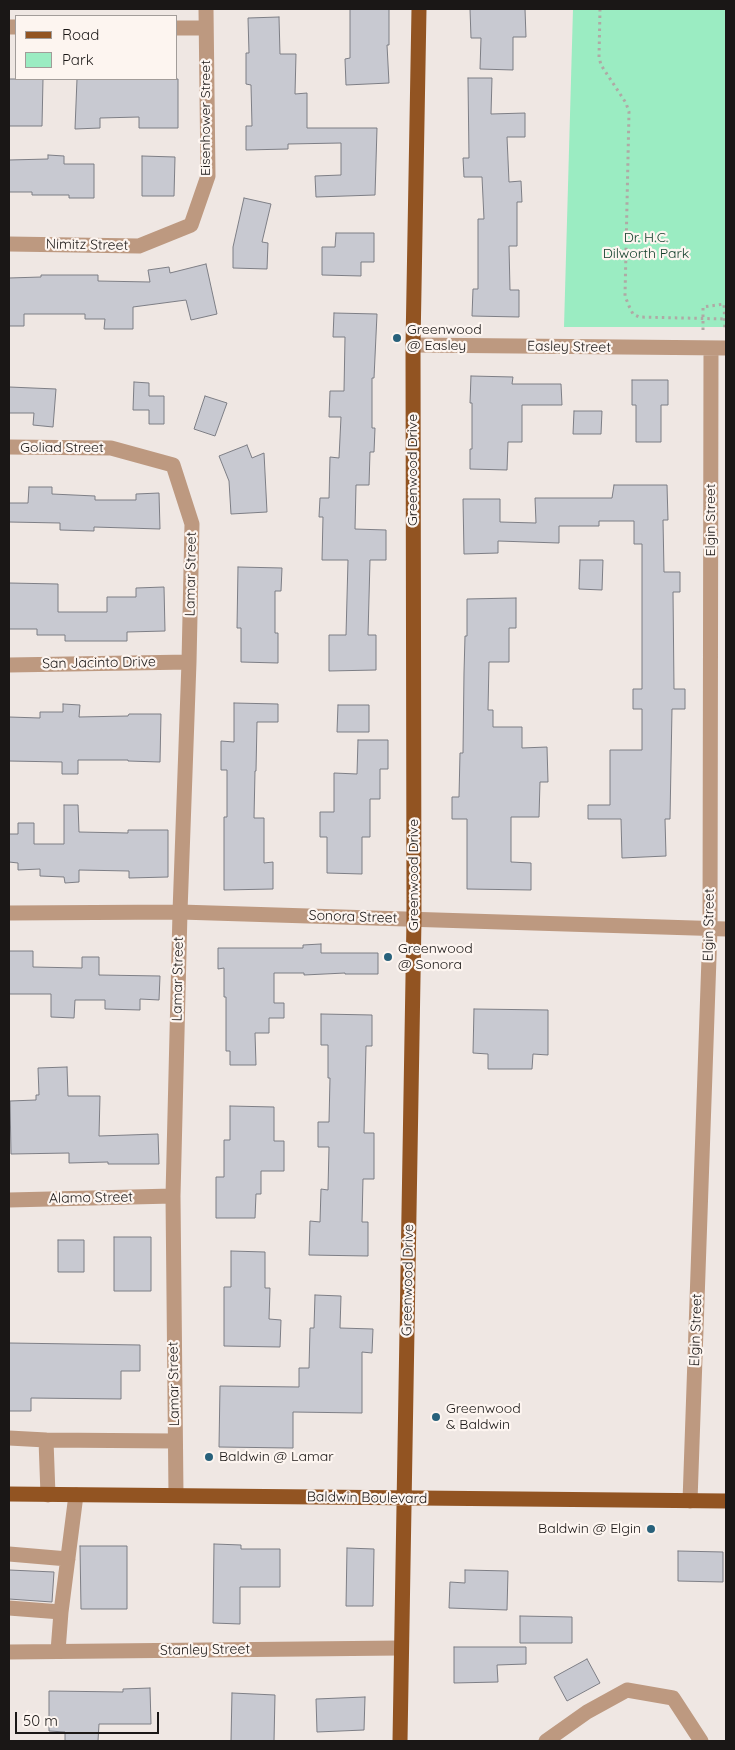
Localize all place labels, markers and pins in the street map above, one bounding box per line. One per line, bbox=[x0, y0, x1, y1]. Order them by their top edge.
place label: Greenwood @ Easley bbox=[407, 322, 482, 354]
marker: Greenwood @ Easley bbox=[391, 332, 403, 344]
place label: Greenwood @ Sonora bbox=[398, 941, 473, 974]
marker: Greenwood @ Sonora bbox=[382, 951, 394, 963]
place label: Greenwood & Baldwin bbox=[446, 1401, 521, 1434]
marker: Greenwood & Baldwin bbox=[430, 1411, 442, 1423]
place label: Baldwin @ Lamar bbox=[219, 1449, 334, 1465]
marker: Baldwin @ Lamar bbox=[203, 1451, 215, 1463]
place label: Baldwin @ Elgin bbox=[538, 1521, 641, 1537]
marker: Baldwin @ Elgin bbox=[645, 1523, 657, 1535]

